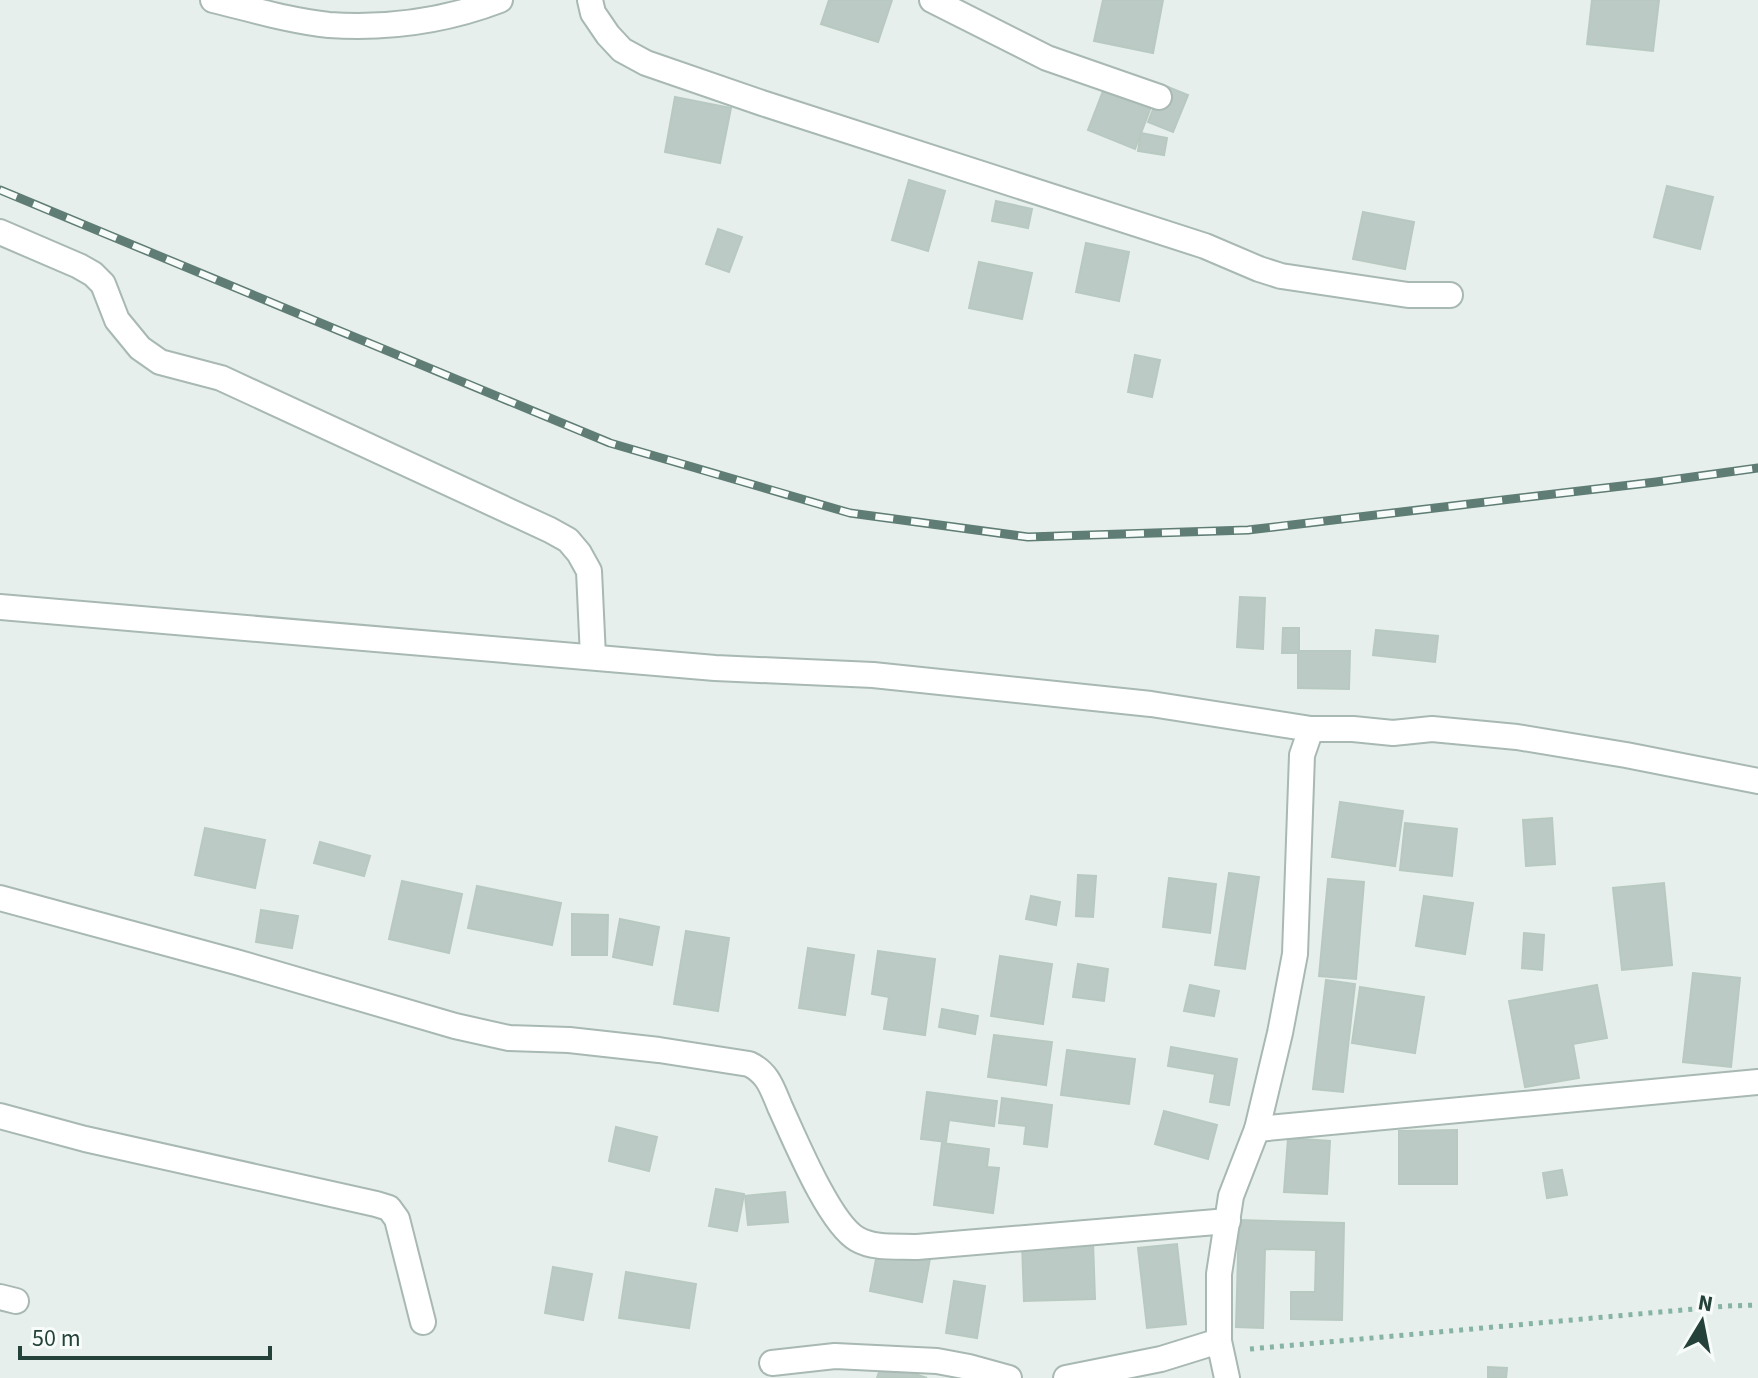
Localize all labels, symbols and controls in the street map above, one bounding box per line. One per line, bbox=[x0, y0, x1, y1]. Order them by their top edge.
north arrow bbox=[1662, 1282, 1742, 1362]
text: N bbox=[1695, 1286, 1715, 1320]
scale bar bbox=[20, 1310, 270, 1360]
text: 50 m bbox=[32, 1321, 81, 1356]

